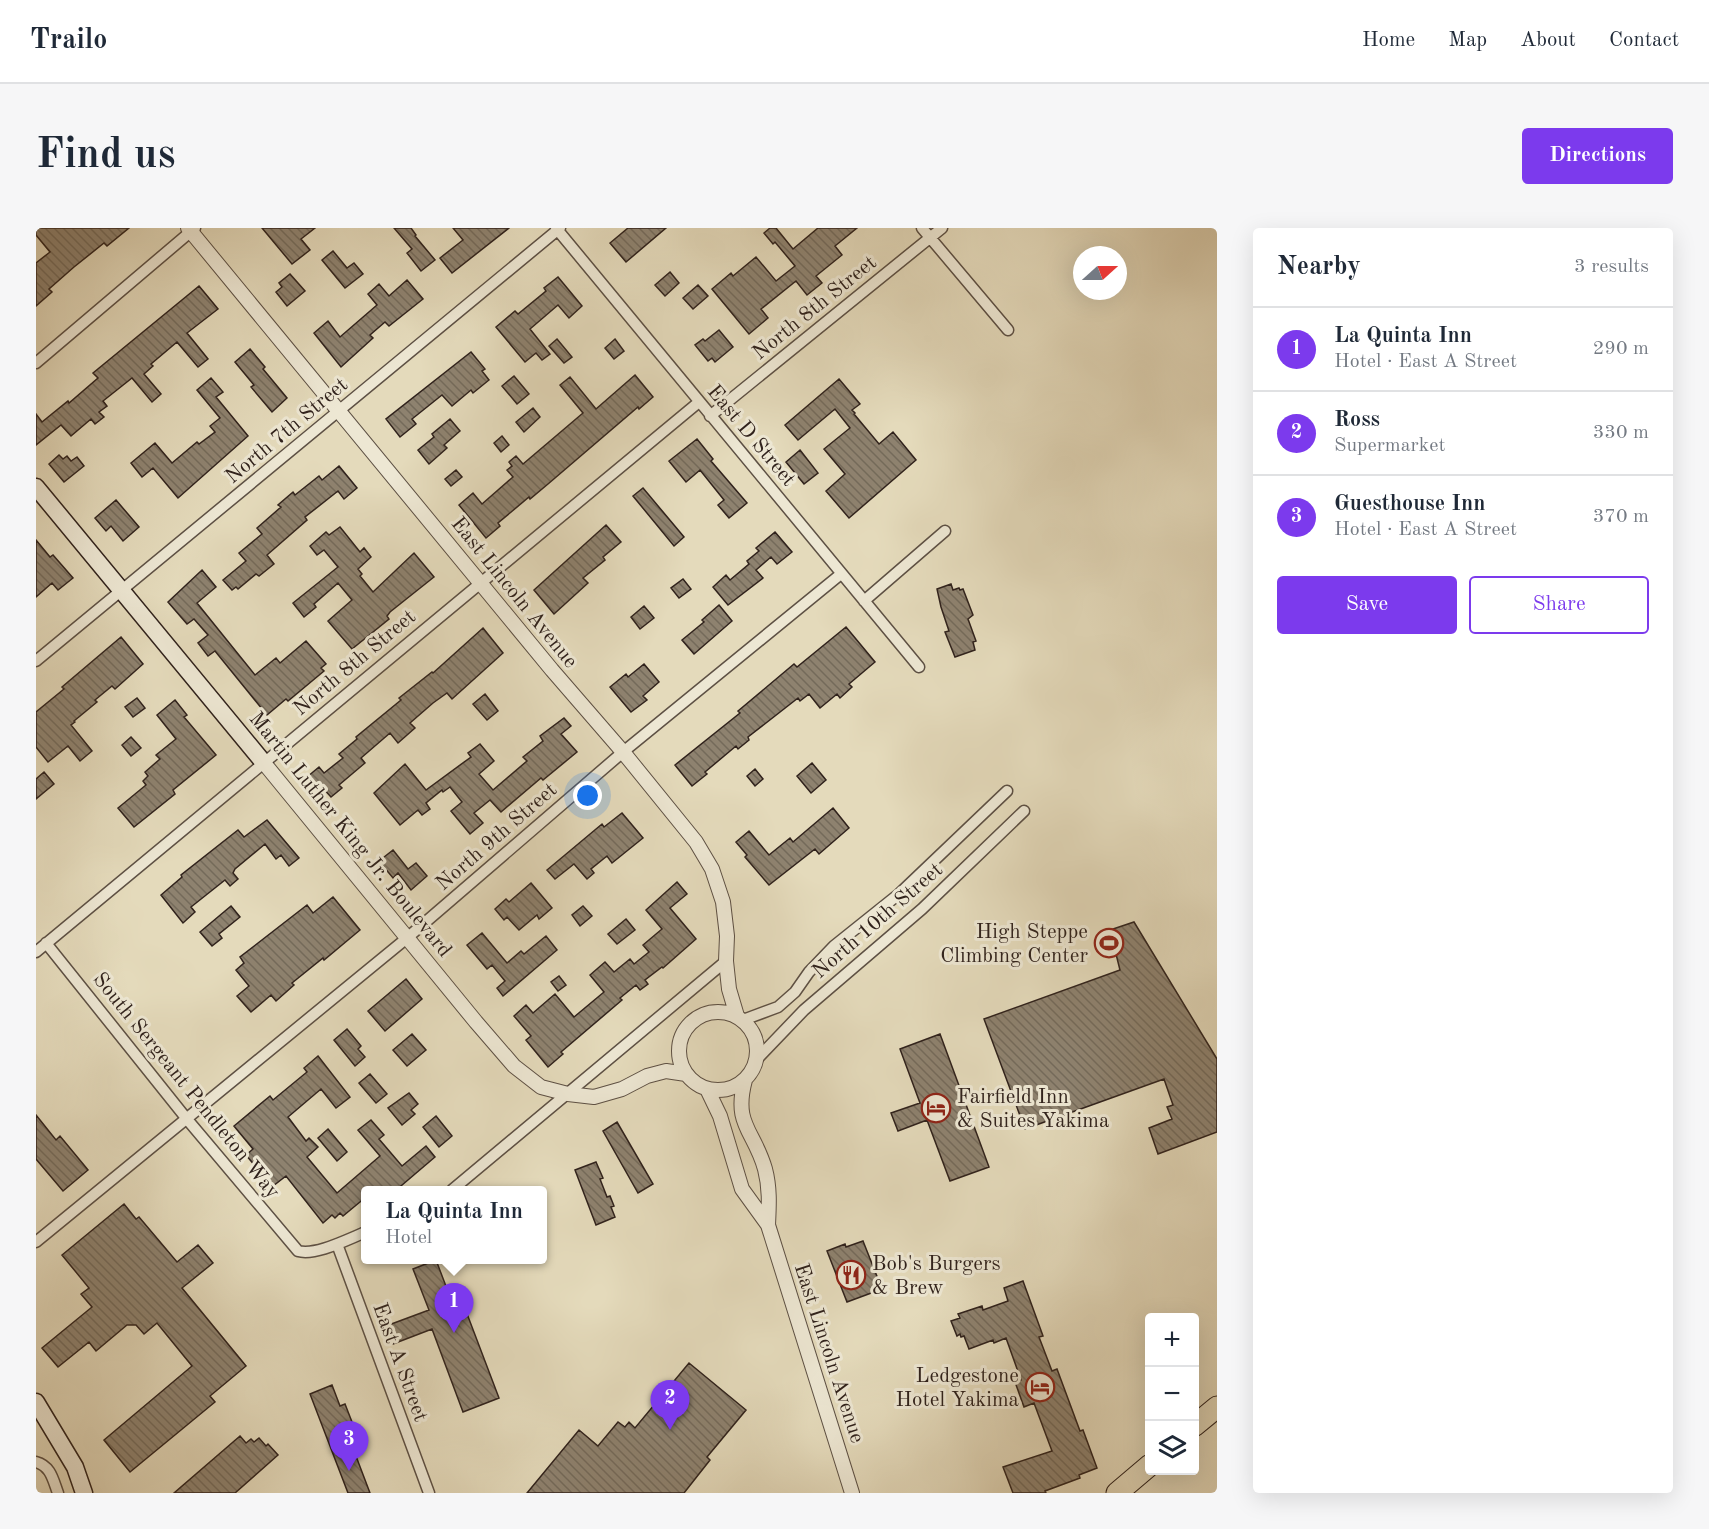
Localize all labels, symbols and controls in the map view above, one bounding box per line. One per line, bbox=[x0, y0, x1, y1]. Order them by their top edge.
text: Trailo bbox=[30, 27, 107, 55]
text: Home bbox=[1362, 30, 1415, 51]
text: Map bbox=[1448, 30, 1487, 51]
text: About bbox=[1520, 30, 1576, 51]
text: Contact bbox=[1609, 30, 1679, 51]
button: Directions bbox=[1522, 128, 1673, 184]
text: Find us bbox=[36, 135, 175, 177]
north arrow bbox=[1073, 246, 1127, 300]
street label: North 8th Street bbox=[749, 252, 881, 364]
text: Nearby bbox=[1277, 254, 1361, 280]
text: 3 results bbox=[1574, 257, 1649, 277]
text: La Quinta Inn bbox=[1334, 325, 1472, 347]
text: 1 bbox=[1291, 339, 1302, 359]
text: 290 m bbox=[1593, 339, 1649, 359]
text: Hotel · East A Street bbox=[1334, 352, 1517, 372]
street label: North 7th Street bbox=[222, 374, 352, 488]
street label: East D Street bbox=[703, 381, 799, 491]
text: Ross bbox=[1334, 409, 1380, 431]
text: 2 bbox=[1291, 423, 1302, 443]
text: 330 m bbox=[1593, 423, 1649, 443]
text: Supermarket bbox=[1334, 436, 1445, 456]
text: Guesthouse Inn bbox=[1334, 493, 1485, 515]
text: 3 bbox=[1291, 507, 1302, 527]
text: 370 m bbox=[1593, 507, 1649, 527]
street label: East Lincoln Avenue bbox=[447, 513, 581, 672]
text: Hotel · East A Street bbox=[1334, 520, 1517, 540]
button: Save bbox=[1277, 576, 1457, 634]
button: Share bbox=[1469, 576, 1649, 634]
street label: North 8th Street bbox=[290, 606, 420, 720]
street label: Martin Luther King Jr. Boulevard bbox=[245, 708, 455, 962]
street label: North 9th Street bbox=[433, 779, 561, 895]
your location bbox=[573, 781, 602, 810]
street label: North 10th Street bbox=[809, 859, 947, 983]
place label: High Steppe Climbing Center bbox=[940, 922, 1088, 967]
sports icon: High Steppe Climbing Center bbox=[1093, 927, 1125, 959]
street label: South Sergeant Pendleton Way bbox=[88, 969, 283, 1203]
place label: Fairfield Inn & Suites Yakima bbox=[957, 1087, 1109, 1132]
hotel icon: Fairfield Inn & Suites Yakima bbox=[920, 1092, 952, 1124]
popup bbox=[361, 1186, 547, 1264]
text: La Quinta Inn bbox=[385, 1201, 523, 1223]
text: Hotel bbox=[385, 1228, 432, 1248]
place label: Bob's Burgers & Brew bbox=[872, 1254, 1001, 1299]
restaurant icon: Bob's Burgers & Brew bbox=[835, 1259, 867, 1291]
street label: East Lincoln Avenue bbox=[790, 1261, 868, 1446]
pin: 1 bbox=[434, 1284, 474, 1333]
street label: East A Street bbox=[368, 1300, 431, 1425]
map controls bbox=[1145, 1313, 1199, 1475]
button: + bbox=[1145, 1313, 1199, 1367]
place label: Ledgestone Hotel Yakima bbox=[896, 1366, 1019, 1411]
button: − bbox=[1145, 1367, 1199, 1421]
hotel icon: Ledgestone Hotel Yakima bbox=[1024, 1371, 1056, 1403]
pin: 2 bbox=[650, 1380, 690, 1430]
button: layers bbox=[1145, 1421, 1199, 1475]
pin: 3 bbox=[330, 1422, 368, 1471]

